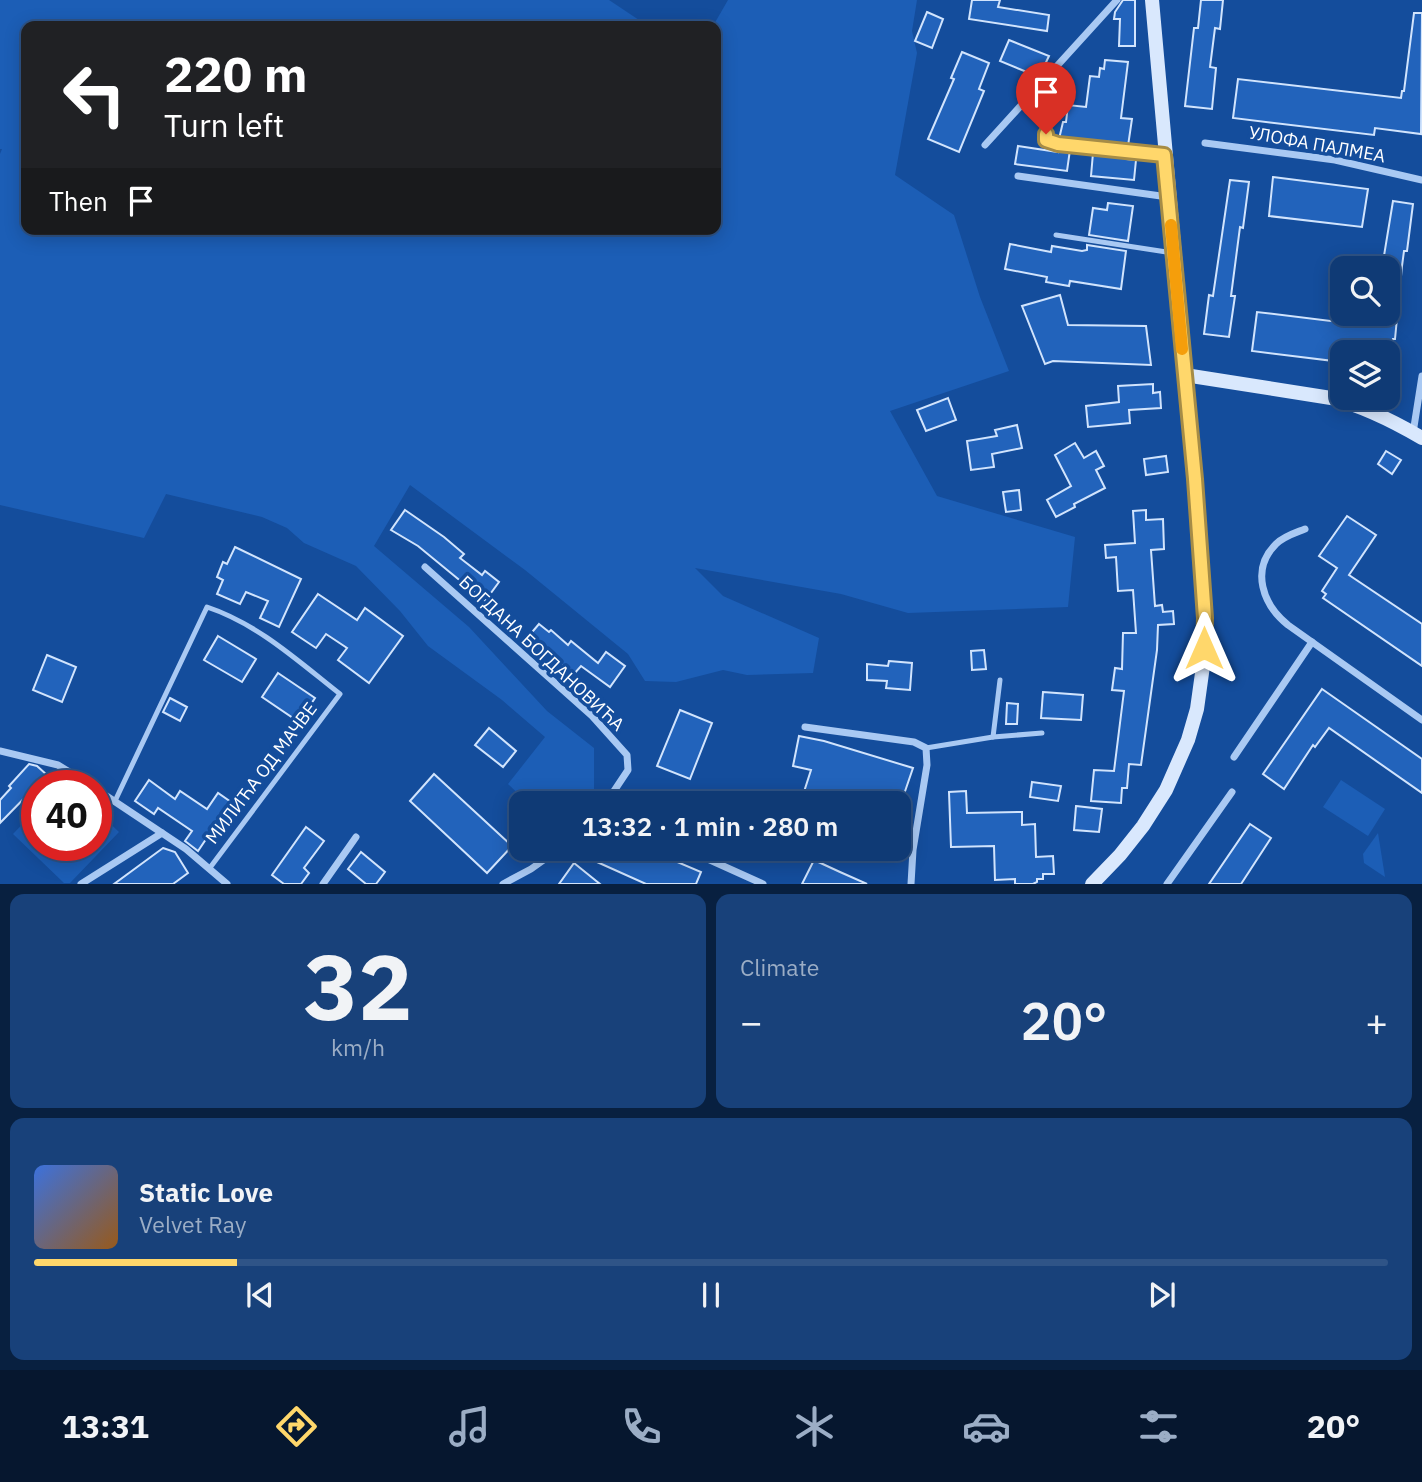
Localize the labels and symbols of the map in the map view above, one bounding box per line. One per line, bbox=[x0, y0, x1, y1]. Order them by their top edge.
pin bbox=[1016, 62, 1076, 134]
street label: УЛОФА ПАЛМЕА bbox=[1247, 121, 1388, 167]
street label: БОГДАНА БОГДАНОВИЋА bbox=[454, 570, 630, 736]
position arrow bbox=[1167, 611, 1241, 685]
street label: МИЛИЋА ОД МАЧВЕ bbox=[200, 698, 322, 848]
speed limit sign: 40 bbox=[21, 770, 112, 861]

